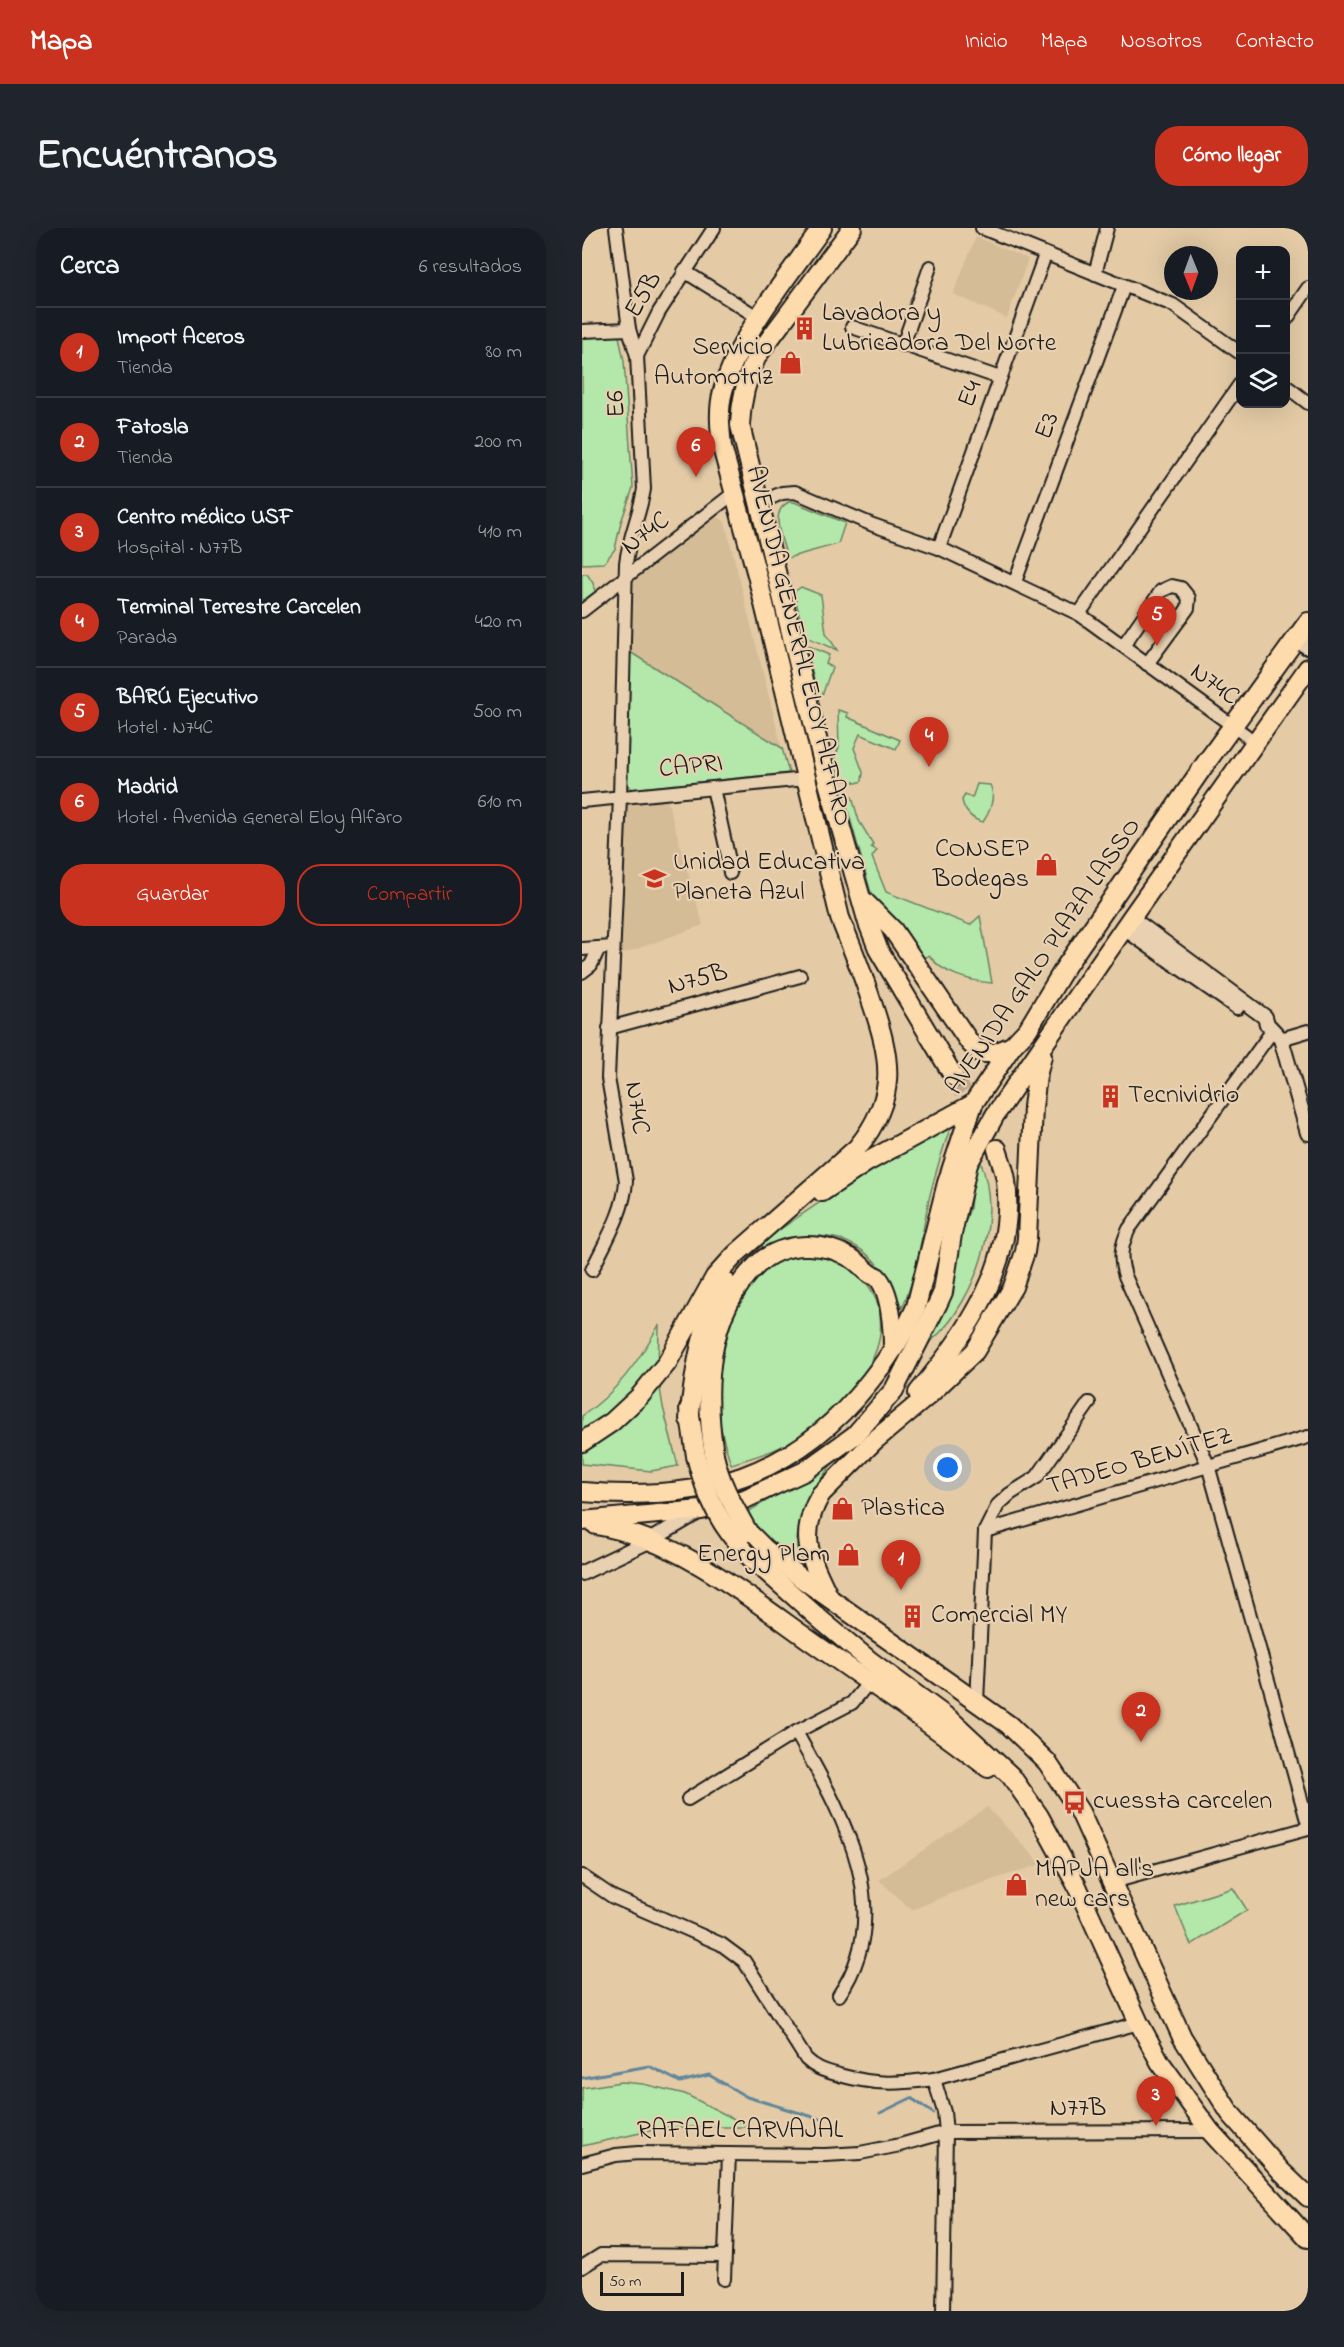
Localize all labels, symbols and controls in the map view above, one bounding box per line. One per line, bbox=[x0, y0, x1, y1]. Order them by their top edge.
text: Mapa bbox=[30, 22, 92, 63]
text: Inicio bbox=[965, 27, 1008, 57]
text: Mapa bbox=[1041, 27, 1088, 57]
text: Nosotros bbox=[1121, 27, 1203, 57]
text: Contacto bbox=[1236, 27, 1314, 57]
text: Encuéntranos bbox=[36, 126, 278, 187]
button: Cómo llegar bbox=[1155, 126, 1308, 186]
north arrow bbox=[1164, 246, 1218, 300]
map controls bbox=[1236, 246, 1290, 408]
button: + bbox=[1236, 246, 1290, 300]
text: Cerca bbox=[60, 248, 120, 286]
text: 6 resultados bbox=[419, 253, 522, 282]
street label: E5B bbox=[616, 265, 672, 325]
place label: Lavadora y Lubricadora Del Norte bbox=[822, 295, 1057, 363]
button: − bbox=[1236, 300, 1290, 354]
building icon: Lavadora y Lubricadora Del Norte bbox=[791, 316, 817, 342]
text: Import Aceros bbox=[117, 322, 245, 354]
place label: Servicio Automotriz bbox=[654, 329, 773, 397]
text: 1 bbox=[76, 338, 83, 367]
text: 80 m bbox=[485, 338, 522, 367]
shop icon: Servicio Automotriz bbox=[778, 350, 804, 376]
text: Tienda bbox=[117, 354, 173, 383]
button: layers bbox=[1236, 354, 1290, 408]
street label: E4 bbox=[949, 375, 993, 413]
street label: E6 bbox=[597, 389, 637, 419]
street label: E3 bbox=[1026, 407, 1070, 445]
text: Fatosla bbox=[117, 412, 189, 444]
text: 2 bbox=[75, 428, 84, 457]
text: 200 m bbox=[474, 428, 522, 457]
pin: 6 bbox=[676, 428, 716, 477]
text: Tienda bbox=[117, 444, 173, 473]
street label: AVENIDA GENERAL ELOY ALFARO bbox=[735, 462, 861, 830]
text: Centro médico USF bbox=[117, 502, 293, 534]
street label: N74C bbox=[613, 503, 679, 565]
text: 3 bbox=[75, 518, 84, 547]
text: 410 m bbox=[478, 518, 522, 547]
text: Hospital · N77B bbox=[117, 534, 242, 563]
text: Terminal Terrestre Carcelen bbox=[117, 592, 361, 624]
pin: 5 bbox=[1138, 596, 1176, 646]
text: 4 bbox=[75, 608, 84, 637]
text: 420 m bbox=[475, 608, 522, 637]
text: Parada bbox=[117, 624, 177, 653]
street label: N74C bbox=[1181, 654, 1247, 716]
text: BARÚ Ejecutivo bbox=[117, 682, 258, 714]
text: 5 bbox=[74, 698, 85, 727]
text: 500 m bbox=[473, 698, 522, 727]
text: Hotel · N74C bbox=[117, 714, 213, 743]
pin: 4 bbox=[910, 718, 948, 767]
street label: CAPRI bbox=[657, 745, 725, 789]
text: Madrid bbox=[117, 772, 178, 804]
text: 6 bbox=[75, 788, 84, 817]
text: 610 m bbox=[478, 788, 522, 817]
text: Hotel · Avenida General Eloy Alfaro bbox=[117, 804, 402, 833]
street label: AVENIDA GALO PLAZA LASSO bbox=[937, 811, 1151, 1103]
place label: CONSEP Bodegas bbox=[932, 831, 1029, 899]
place label: Unidad Educativa Planeta Azul bbox=[673, 844, 865, 912]
shop icon: CONSEP Bodegas bbox=[1034, 852, 1060, 878]
button: Guardar bbox=[60, 864, 285, 926]
button: Compartir bbox=[297, 864, 522, 926]
school or university icon: Unidad Educativa Planeta Azul bbox=[642, 865, 668, 891]
street label: N75B bbox=[664, 954, 732, 1006]
place label: Tecnividrio bbox=[1128, 1077, 1239, 1115]
street label: N74C bbox=[613, 1079, 659, 1137]
building icon: Tecnividrio bbox=[1097, 1083, 1123, 1109]
street label: TADEO BENÍTEZ bbox=[1043, 1417, 1237, 1507]
your location bbox=[933, 1453, 962, 1482]
place label: Plastica bbox=[861, 1490, 945, 1528]
shop icon: Plastica bbox=[830, 1496, 856, 1522]
place label: Energy Plam bbox=[697, 1536, 830, 1574]
pin: 1 bbox=[882, 1540, 920, 1590]
shop icon: Energy Plam bbox=[835, 1542, 861, 1568]
place label: Comercial MY bbox=[931, 1597, 1068, 1635]
building icon: Comercial MY bbox=[900, 1603, 926, 1629]
pin: 2 bbox=[1122, 1692, 1160, 1742]
place label: cuessta carcelen bbox=[1093, 1783, 1272, 1821]
bus stop icon: cuessta carcelen bbox=[1062, 1789, 1088, 1815]
place label: MAPJA all's new cars bbox=[1035, 1851, 1154, 1919]
shop icon: MAPJA all's new cars bbox=[1004, 1872, 1030, 1898]
pin: 3 bbox=[1136, 2076, 1176, 2126]
street label: N77B bbox=[1050, 2090, 1106, 2128]
street label: RAFAEL CARVAJAL bbox=[637, 2112, 844, 2150]
scale bar bbox=[600, 2269, 684, 2296]
text: 50 m bbox=[609, 2270, 641, 2294]

